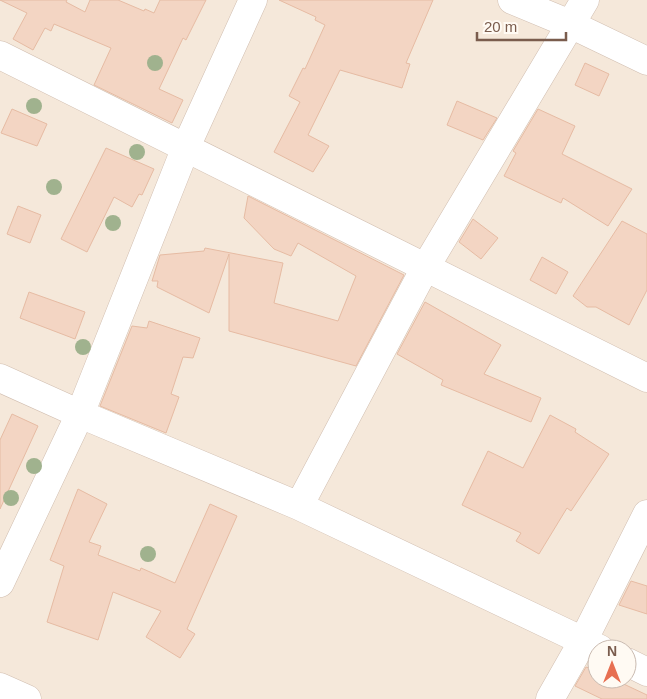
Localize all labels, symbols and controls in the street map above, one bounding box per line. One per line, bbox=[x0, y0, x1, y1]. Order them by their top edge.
scale bar bbox=[477, 10, 566, 42]
text: 20 m bbox=[484, 18, 517, 35]
north arrow bbox=[587, 639, 637, 689]
text: N bbox=[607, 643, 617, 659]

